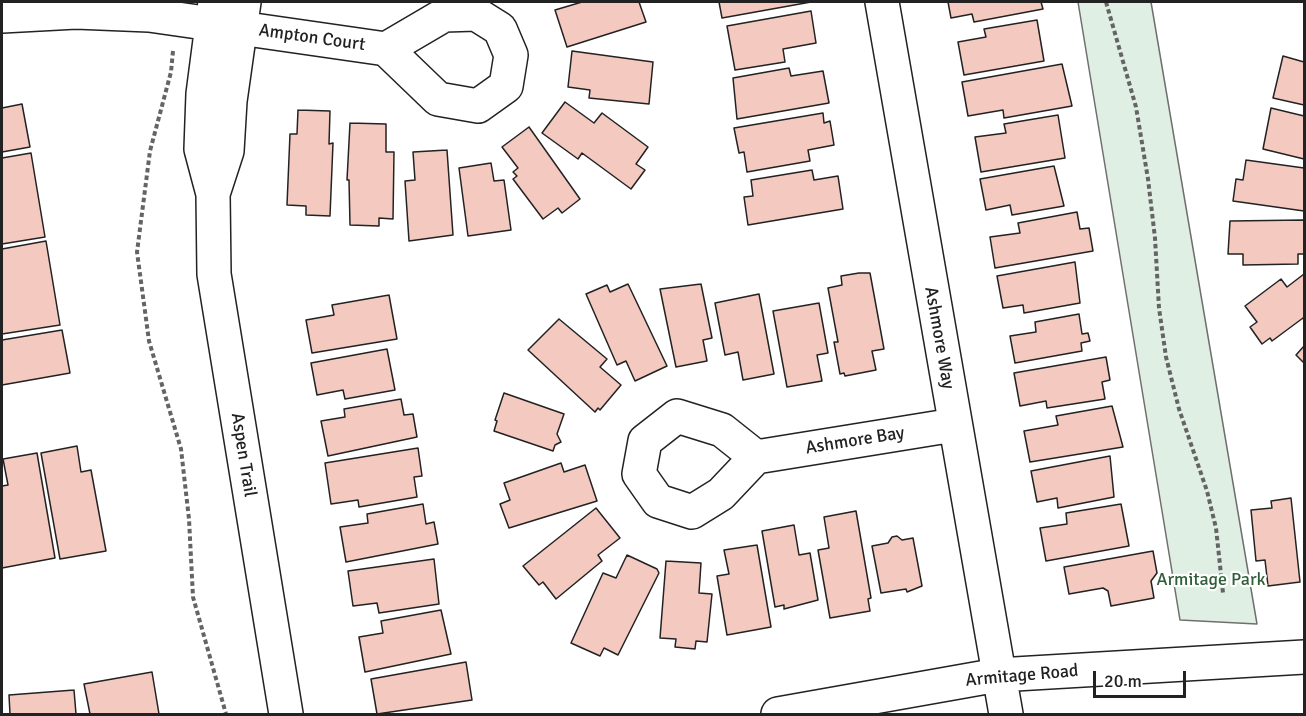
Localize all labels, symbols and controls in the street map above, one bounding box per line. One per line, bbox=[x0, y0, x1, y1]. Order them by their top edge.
street label: Ampton Court bbox=[257, 20, 367, 56]
street label: Ashmore Way bbox=[919, 285, 959, 391]
street label: Aspen Trail bbox=[226, 411, 260, 499]
street label: Ashmore Bay bbox=[804, 423, 906, 459]
park label: Armitage Park bbox=[1156, 569, 1266, 591]
scale bar bbox=[1096, 659, 1189, 697]
street label: Armitage Road bbox=[965, 660, 1079, 692]
text: 20 m bbox=[1104, 670, 1142, 692]

